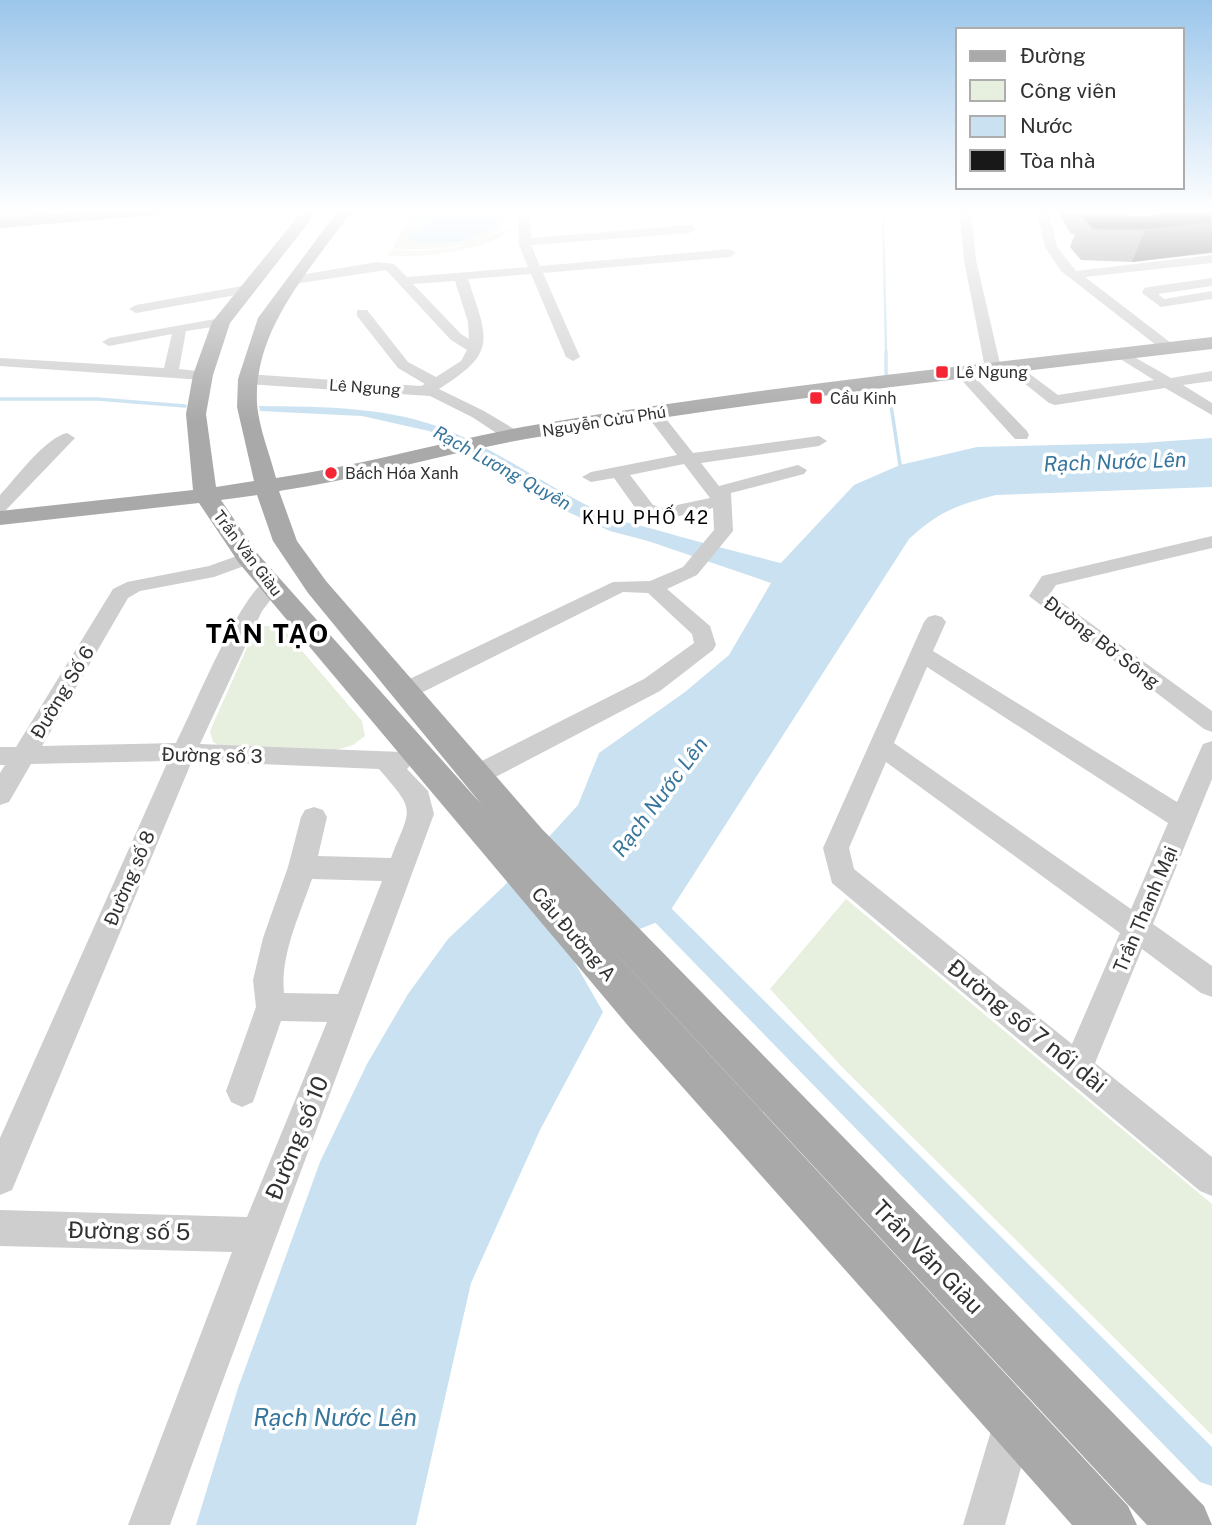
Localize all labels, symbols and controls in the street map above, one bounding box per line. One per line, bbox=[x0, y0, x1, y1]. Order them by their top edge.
legend bbox=[956, 28, 1184, 189]
text: Đường bbox=[1020, 43, 1086, 68]
text: Công viên bbox=[1020, 78, 1116, 103]
text: Nước bbox=[1020, 113, 1073, 138]
text: Tòa nhà bbox=[1020, 148, 1095, 173]
place label: Lê Ngung bbox=[956, 363, 1028, 382]
marker: Lê Ngung bbox=[934, 364, 950, 380]
street label: Lê Ngung bbox=[328, 376, 402, 399]
place label: Cầu Kinh bbox=[830, 389, 896, 408]
marker: Cầu Kinh bbox=[808, 390, 824, 406]
street label: Nguyễn Cửu Phú bbox=[541, 402, 667, 441]
water label: Rạch Lương Quyền bbox=[430, 421, 575, 514]
water label: Rạch Nước Lên bbox=[1043, 447, 1187, 476]
place label: Bách Hóa Xanh bbox=[345, 464, 458, 483]
marker: Bách Hóa Xanh bbox=[323, 465, 339, 481]
district label: KHU PHỐ 42 bbox=[582, 504, 710, 528]
street label: Trần Văn Giàu bbox=[209, 507, 286, 600]
street label: Đường Bờ Sông bbox=[1040, 591, 1164, 693]
district label: TÂN TẠO bbox=[206, 618, 330, 649]
street label: Đường Số 6 bbox=[26, 642, 98, 742]
water label: Rạch Nước Lên bbox=[607, 732, 713, 861]
street label: Đường số 3 bbox=[161, 743, 263, 767]
street label: Đường số 8 bbox=[99, 827, 159, 929]
street label: Trần Thanh Mại bbox=[1108, 843, 1182, 975]
street label: Cầu Đường A bbox=[527, 883, 621, 985]
street label: Đường số 7 nối dài bbox=[942, 953, 1112, 1098]
street label: Đường số 10 bbox=[259, 1072, 334, 1204]
street label: Trần Văn Giàu bbox=[868, 1194, 989, 1319]
street label: Đường số 5 bbox=[67, 1216, 191, 1245]
water label: Rạch Nước Lên bbox=[253, 1403, 417, 1431]

